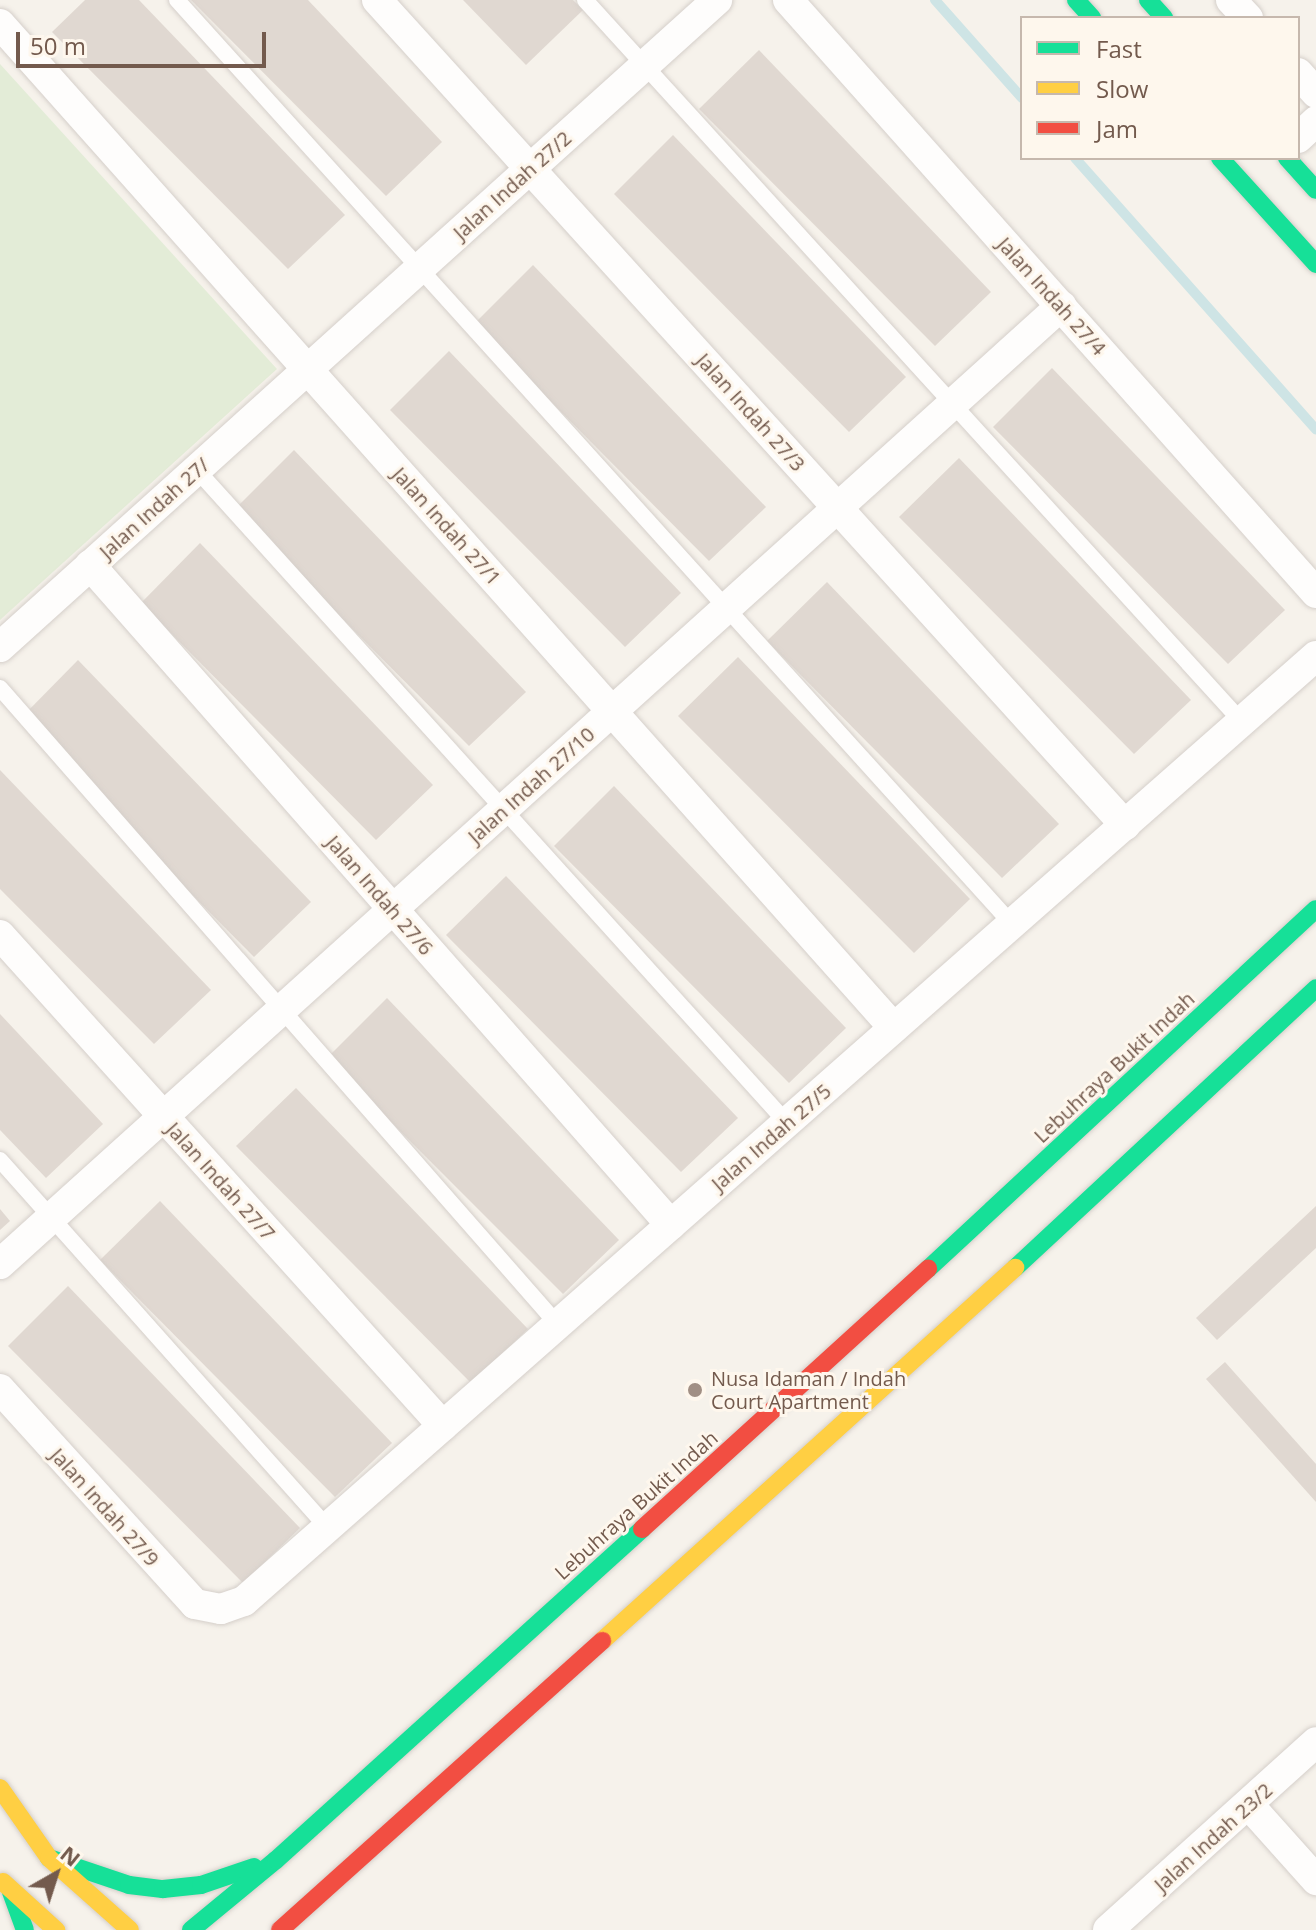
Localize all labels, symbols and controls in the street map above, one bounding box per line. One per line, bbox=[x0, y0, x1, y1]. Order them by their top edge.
scale bar bbox=[20, 16, 270, 66]
legend bbox=[1020, 16, 1300, 160]
text: 50 m bbox=[30, 29, 86, 62]
text: Fast bbox=[1096, 32, 1142, 65]
text: Slow bbox=[1096, 72, 1148, 105]
text: Jam bbox=[1096, 112, 1138, 145]
street label: Jalan Indah 27/2 bbox=[448, 126, 576, 244]
street label: Jalan Indah 27/4 bbox=[993, 232, 1111, 360]
street label: Jalan Indah 27/3 bbox=[692, 348, 810, 476]
street label: Jalan Indah 27/ bbox=[94, 453, 214, 563]
street label: Jalan Indah 27/1 bbox=[388, 462, 506, 590]
street label: Jalan Indah 27/10 bbox=[463, 722, 599, 848]
street label: Jalan Indah 27/6 bbox=[322, 830, 438, 960]
street label: Lebuhraya Bukit Indah bbox=[1029, 986, 1199, 1148]
street label: Jalan Indah 27/5 bbox=[706, 1079, 836, 1195]
street label: Jalan Indah 27/7 bbox=[162, 1117, 280, 1245]
place label: Nusa Idaman / Indah Court Apartment bbox=[711, 1366, 906, 1413]
marker: Nusa Idaman / Indah Court Apartment bbox=[686, 1381, 704, 1399]
street label: Lebuhraya Bukit Indah bbox=[550, 1426, 722, 1584]
street label: Jalan Indah 27/9 bbox=[46, 1443, 164, 1571]
street label: Jalan Indah 23/2 bbox=[1149, 1778, 1277, 1896]
north arrow bbox=[16, 1834, 96, 1914]
text: N bbox=[55, 1838, 87, 1873]

